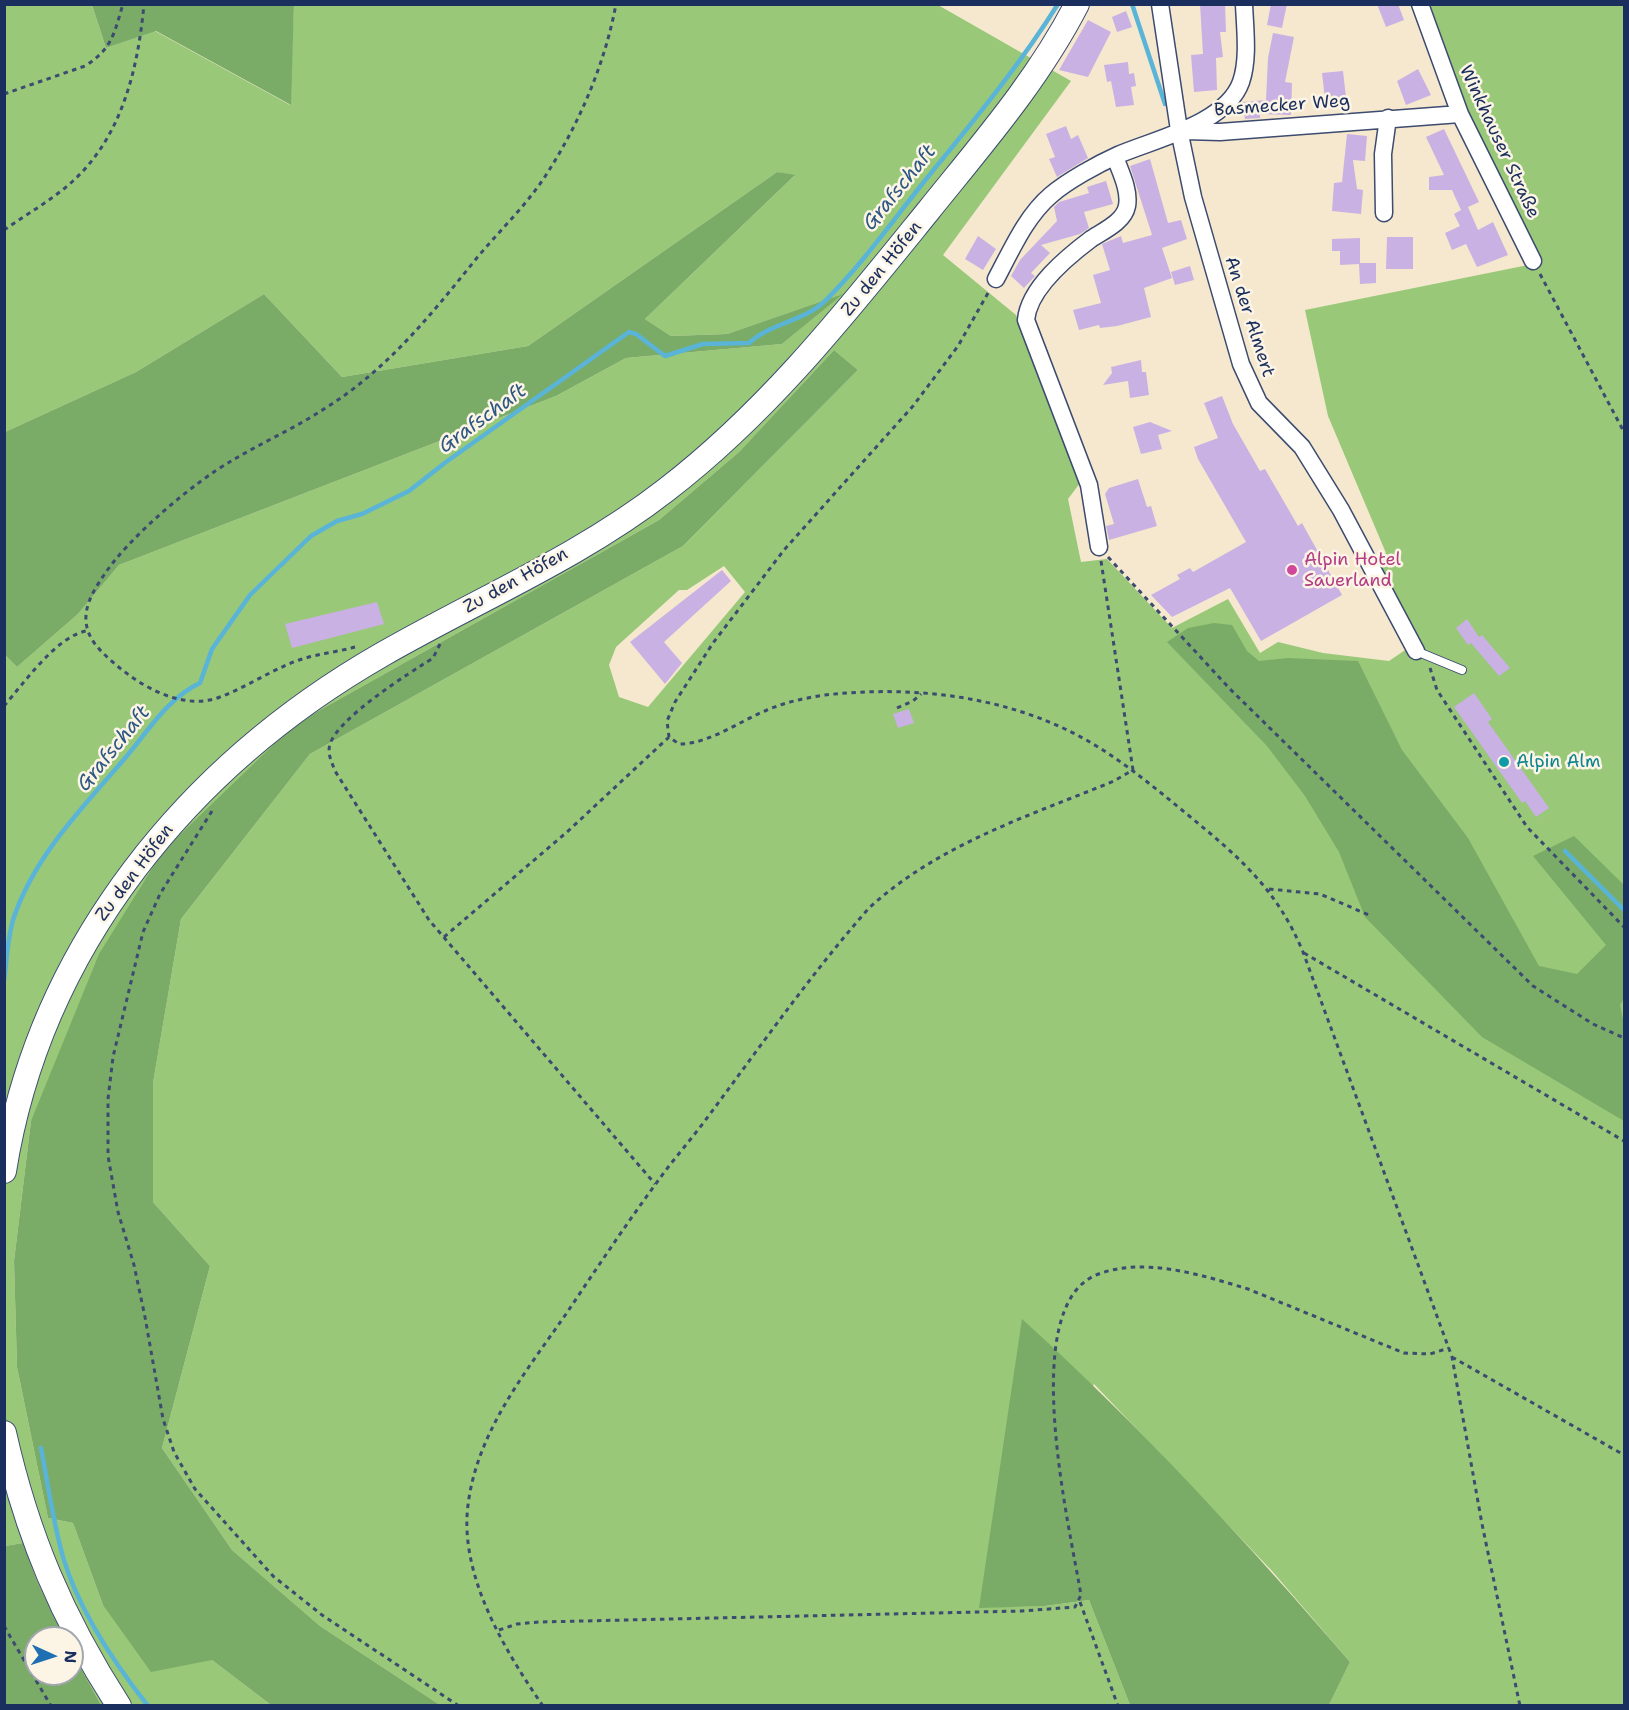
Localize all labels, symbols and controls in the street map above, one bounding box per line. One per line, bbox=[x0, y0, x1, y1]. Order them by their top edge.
street label: Winkhauser Straße bbox=[1454, 62, 1544, 222]
street label: Basmecker Weg bbox=[1213, 90, 1351, 122]
water label: Grafschaft bbox=[858, 140, 942, 236]
street label: Zu den Höfen bbox=[837, 217, 927, 321]
street label: An der Almert bbox=[1219, 254, 1279, 380]
water label: Grafschaft bbox=[434, 379, 532, 459]
street label: Zu den Höfen bbox=[460, 543, 572, 619]
place label: Alpin Hotel Sauerland bbox=[1304, 549, 1401, 592]
marker: Alpin Hotel Sauerland bbox=[1285, 563, 1299, 577]
water label: Grafschaft bbox=[72, 701, 156, 797]
place label: Alpin Alm bbox=[1516, 751, 1600, 773]
marker: Alpin Alm bbox=[1497, 755, 1511, 769]
street label: Zu den Höfen bbox=[91, 820, 179, 926]
north arrow bbox=[24, 1626, 84, 1686]
text: N bbox=[60, 1650, 81, 1664]

